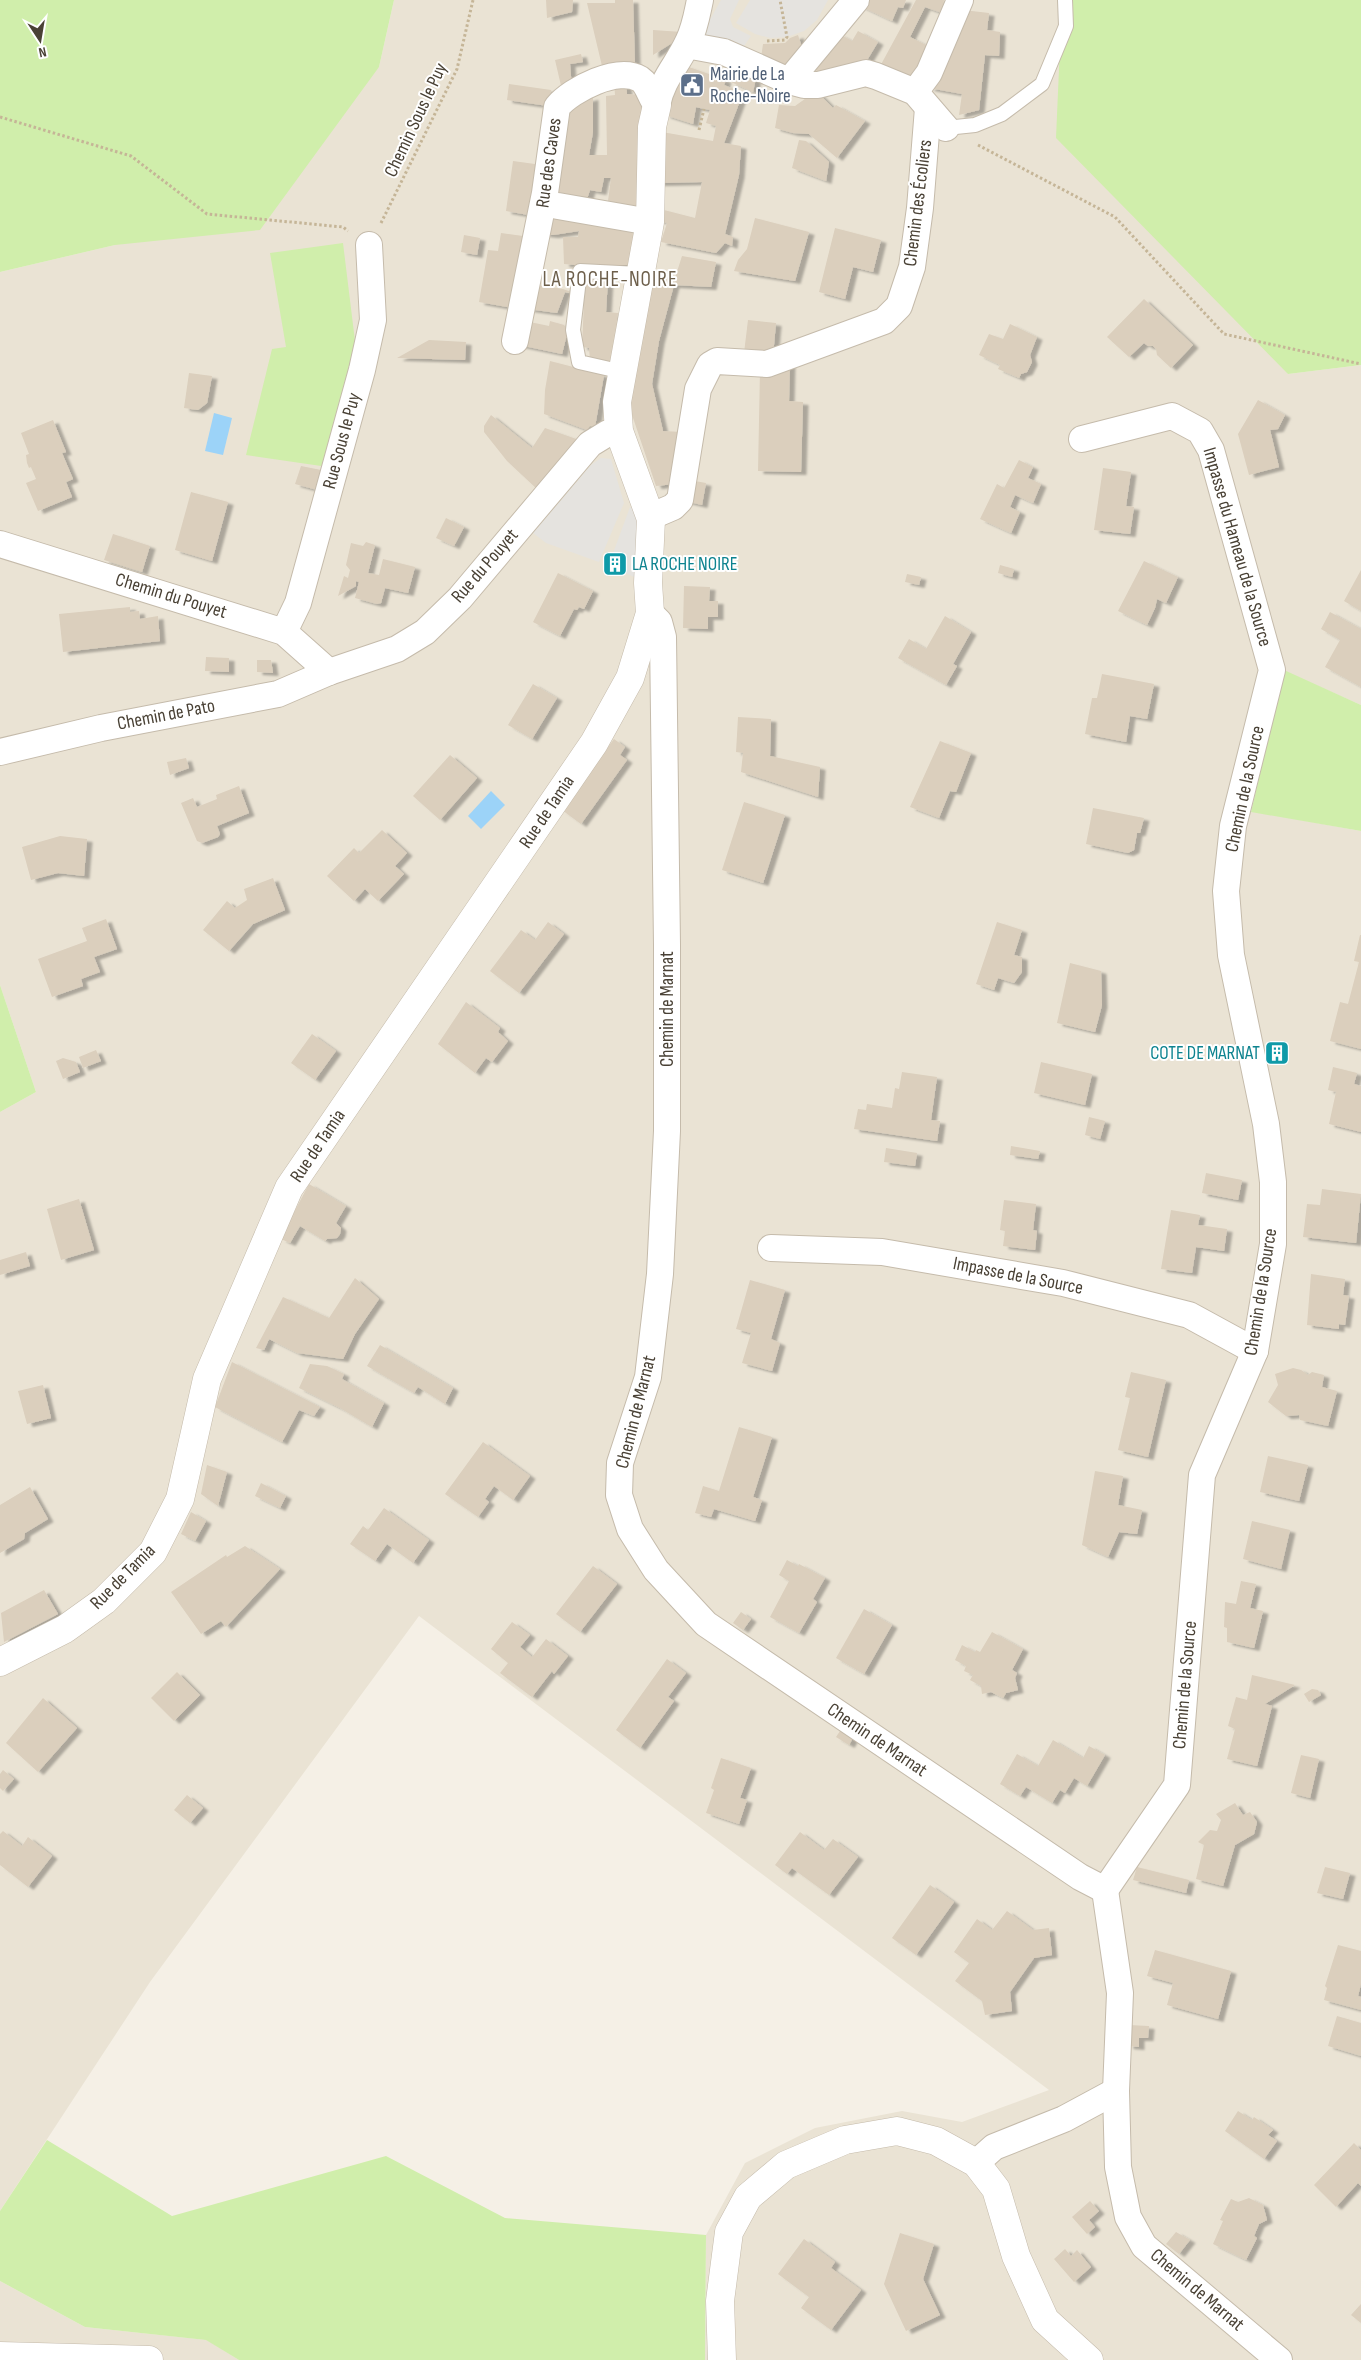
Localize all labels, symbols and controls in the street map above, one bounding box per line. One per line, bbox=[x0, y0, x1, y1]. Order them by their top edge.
north arrow bbox=[15, 15, 65, 65]
text: N bbox=[37, 43, 48, 61]
street label: Chemin Sous le Puy bbox=[380, 59, 453, 181]
place label: Mairie de La Roche-Noire bbox=[710, 63, 791, 108]
public building icon: Mairie de La Roche-Noire bbox=[679, 72, 705, 98]
street label: Rue des Caves bbox=[531, 116, 567, 209]
street label: Chemin des Écoliers bbox=[899, 138, 937, 268]
district label: LA ROCHE-NOIRE bbox=[542, 267, 678, 292]
street label: Rue Sous le Puy bbox=[318, 390, 366, 492]
street label: Impasse du Hameau de la Source bbox=[1198, 445, 1276, 649]
street label: Rue du Pouyet bbox=[447, 524, 524, 608]
building icon: LA ROCHE NOIRE bbox=[602, 551, 628, 577]
place label: LA ROCHE NOIRE bbox=[632, 553, 738, 576]
street label: Chemin du Pouyet bbox=[113, 568, 230, 624]
street label: Chemin de Pato bbox=[115, 694, 217, 736]
street label: Chemin de la Source bbox=[1220, 724, 1270, 854]
street label: Rue de Tamia bbox=[514, 771, 580, 853]
street label: Chemin de Marnat bbox=[656, 951, 679, 1067]
building icon: COTE DE MARNAT bbox=[1264, 1040, 1290, 1066]
place label: COTE DE MARNAT bbox=[1150, 1042, 1260, 1065]
street label: Rue de Tamia bbox=[285, 1105, 351, 1187]
street label: Chemin de la Source bbox=[1240, 1227, 1282, 1357]
street label: Impasse de la Source bbox=[951, 1252, 1085, 1300]
street label: Chemin de Marnat bbox=[611, 1353, 661, 1471]
street label: Rue de Tamia bbox=[86, 1540, 160, 1614]
street label: Chemin de la Source bbox=[1168, 1620, 1202, 1750]
street label: Chemin de Marnat bbox=[823, 1698, 932, 1782]
street label: Chemin de Marnat bbox=[1145, 2244, 1249, 2336]

